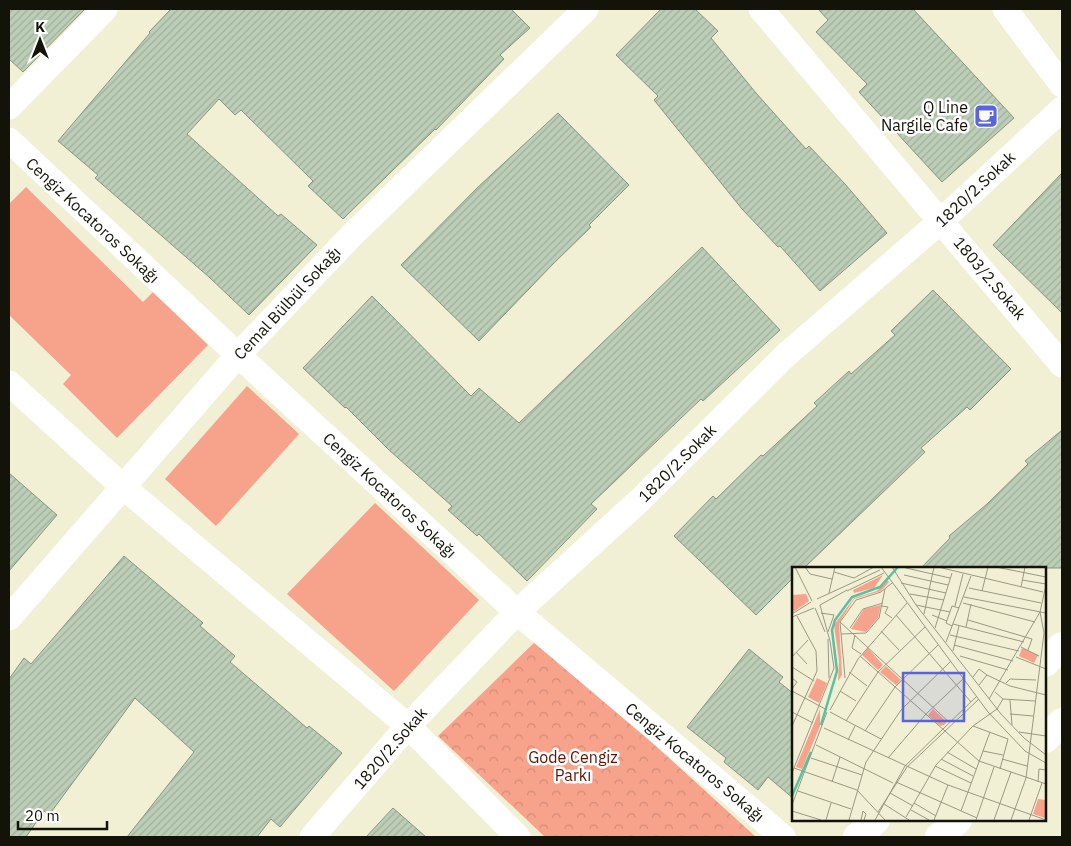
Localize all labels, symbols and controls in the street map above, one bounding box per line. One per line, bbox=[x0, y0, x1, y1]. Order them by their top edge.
north arrow bbox=[15, 15, 65, 65]
text: K bbox=[35, 18, 45, 36]
place label: Q Line Nargile Cafe bbox=[881, 97, 968, 135]
cafe icon: Q Line Nargile Cafe bbox=[973, 103, 999, 129]
street label: 1820/2.Sokak bbox=[931, 147, 1020, 231]
street label: Cengiz Kocatoros Sokağı bbox=[22, 153, 164, 287]
street label: 1803/2.Sokak bbox=[950, 232, 1031, 324]
street label: Cemal Bülbül Sokağı bbox=[229, 242, 345, 364]
street label: 1820/2.Sokak bbox=[634, 419, 721, 506]
street label: Cengiz Kocatoros Sokağı bbox=[319, 428, 461, 562]
inset map bbox=[792, 567, 1046, 821]
street label: Cengiz Kocatoros Sokağı bbox=[621, 698, 769, 826]
street label: 1820/2.Sokak bbox=[349, 703, 431, 793]
park label: Gode Cengiz Parkı bbox=[528, 747, 618, 785]
scale bar bbox=[18, 798, 106, 830]
text: 20 m bbox=[25, 806, 60, 825]

